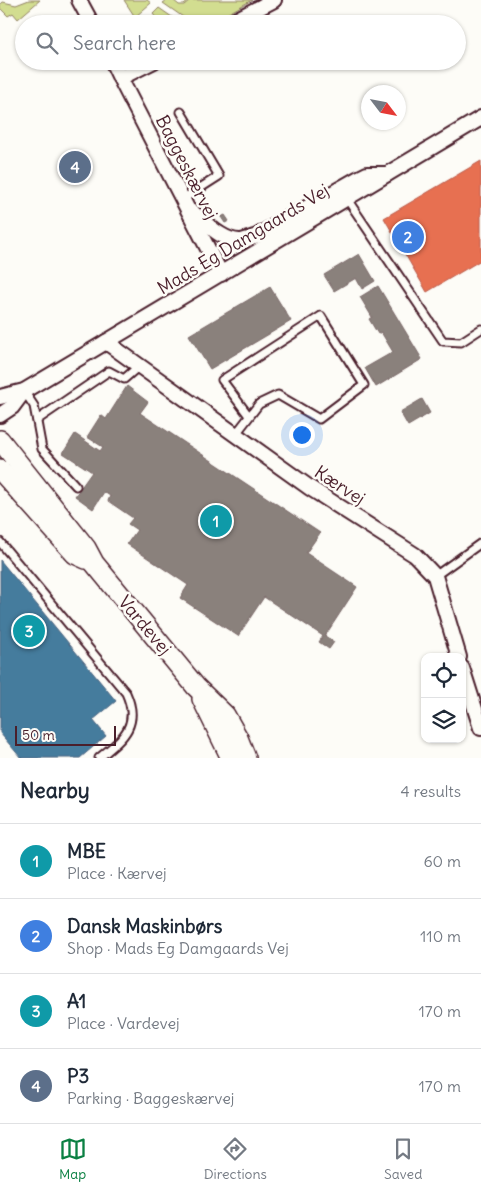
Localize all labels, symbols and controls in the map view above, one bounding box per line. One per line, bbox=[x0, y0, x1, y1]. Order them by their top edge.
search box bbox=[15, 15, 466, 70]
icon: search bbox=[33, 29, 61, 57]
text: Search here bbox=[73, 31, 176, 55]
north arrow bbox=[361, 85, 406, 130]
street label: Baggeskærvej bbox=[151, 111, 223, 223]
pin: 4 bbox=[59, 148, 91, 186]
street label: Mads Eg Damgaards Vej bbox=[153, 179, 333, 299]
pin: 2 bbox=[392, 218, 424, 256]
your location bbox=[289, 422, 315, 448]
street label: Kærvej bbox=[310, 460, 370, 510]
pin: 1 bbox=[200, 502, 232, 540]
street label: Vardevej bbox=[114, 591, 176, 659]
pin: 3 bbox=[13, 612, 45, 650]
map controls bbox=[421, 653, 466, 743]
button: locate bbox=[421, 653, 466, 698]
button: layers bbox=[421, 698, 466, 743]
scale bar bbox=[15, 723, 116, 746]
text: 50 m bbox=[22, 726, 55, 744]
text: Nearby bbox=[20, 777, 90, 804]
text: 4 results bbox=[400, 781, 461, 801]
text: MBE bbox=[67, 839, 106, 863]
text: 1 bbox=[33, 851, 39, 871]
text: 60 m bbox=[423, 851, 461, 871]
text: Place · Kærvej bbox=[67, 863, 167, 883]
text: Dansk Maskinbørs bbox=[67, 914, 222, 938]
text: 2 bbox=[32, 926, 40, 946]
text: 110 m bbox=[420, 926, 461, 946]
text: Shop · Mads Eg Damgaards Vej bbox=[67, 938, 289, 958]
text: A1 bbox=[67, 989, 86, 1013]
text: 3 bbox=[31, 1001, 41, 1021]
text: 170 m bbox=[418, 1001, 461, 1021]
text: Place · Vardevej bbox=[67, 1013, 180, 1033]
text: P3 bbox=[67, 1064, 89, 1088]
text: 4 bbox=[31, 1076, 41, 1096]
text: 170 m bbox=[418, 1076, 461, 1096]
text: Parking · Baggeskærvej bbox=[67, 1088, 234, 1108]
tab: Map bbox=[59, 1135, 87, 1183]
tab: Directions bbox=[204, 1135, 267, 1183]
tab: Saved bbox=[384, 1135, 422, 1183]

